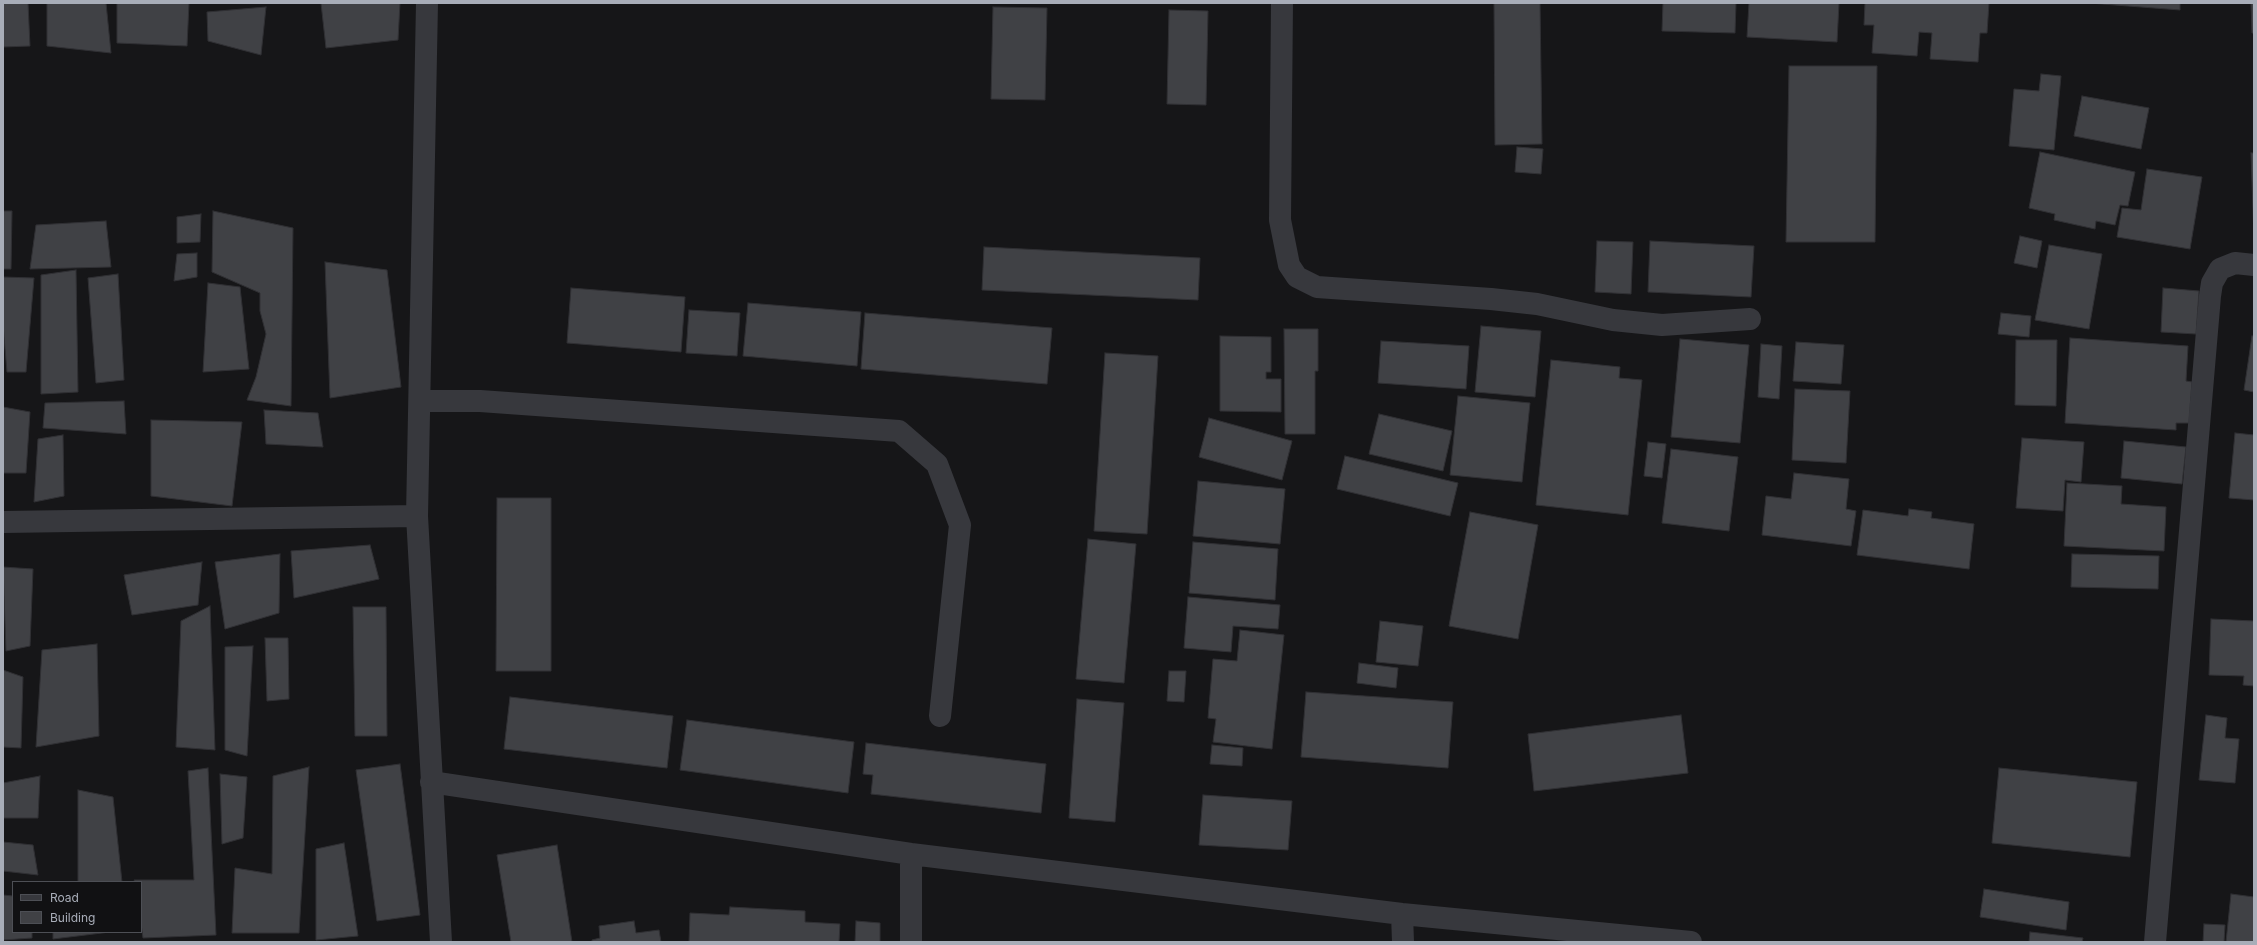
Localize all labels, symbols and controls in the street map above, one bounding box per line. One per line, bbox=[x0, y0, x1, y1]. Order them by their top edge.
legend bbox=[12, 881, 142, 933]
text: Road bbox=[50, 890, 79, 905]
text: Building bbox=[50, 910, 95, 925]

